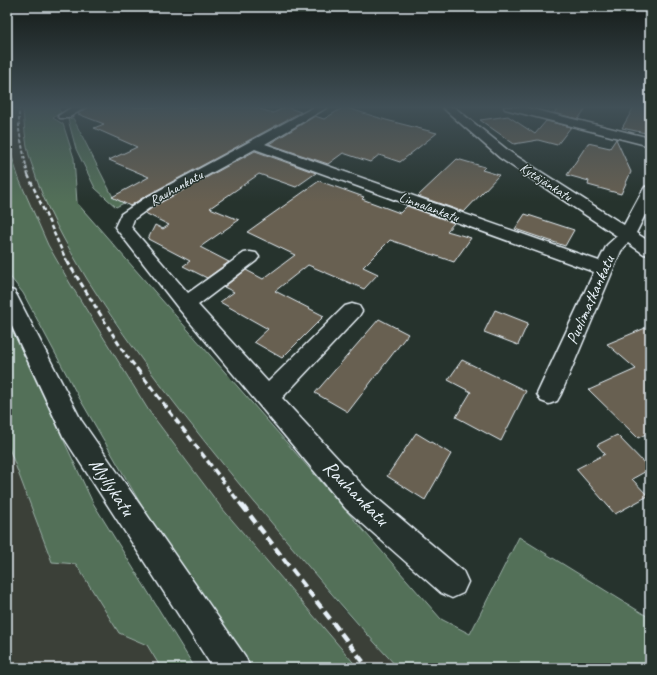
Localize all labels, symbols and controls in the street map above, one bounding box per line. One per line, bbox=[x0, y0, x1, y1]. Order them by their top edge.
street label: Kytäjänkatu bbox=[517, 159, 576, 205]
street label: Rauhankatu bbox=[146, 166, 206, 210]
street label: Linnalankatu bbox=[397, 188, 462, 226]
street label: Puolimatkankatu bbox=[561, 251, 620, 348]
street label: Myllykatu bbox=[84, 453, 141, 522]
street label: Rauhankatu bbox=[318, 455, 395, 532]

